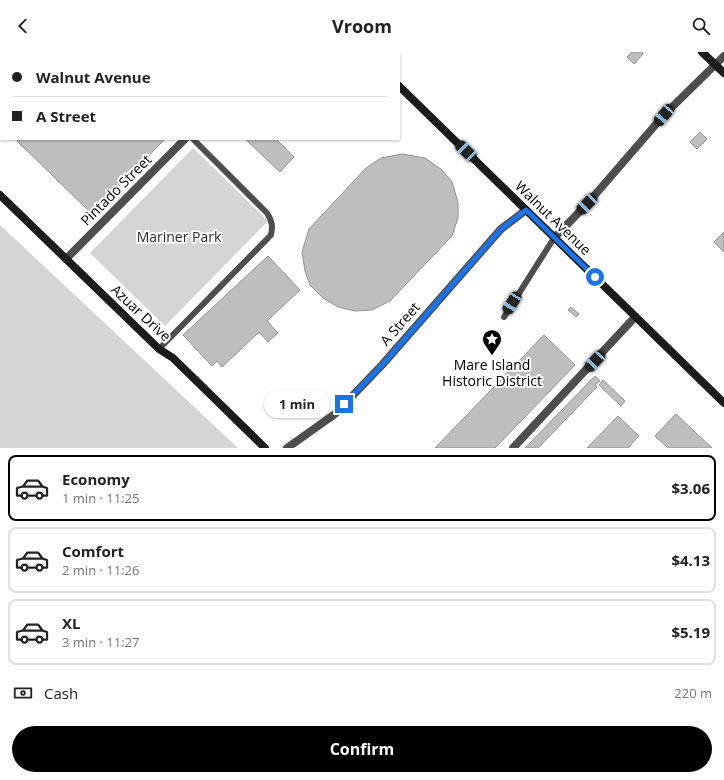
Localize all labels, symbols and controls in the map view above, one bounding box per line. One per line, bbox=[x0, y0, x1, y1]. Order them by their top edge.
text: Vroom bbox=[332, 14, 392, 38]
icon: back bbox=[12, 15, 34, 37]
icon: search bbox=[690, 15, 712, 37]
text: Walnut Avenue bbox=[36, 67, 151, 87]
car bbox=[652, 102, 676, 128]
text: A Street bbox=[36, 106, 96, 126]
car bbox=[453, 138, 479, 164]
street label: Pintado Street bbox=[76, 150, 155, 229]
street label: Walnut Avenue bbox=[511, 176, 596, 259]
car bbox=[574, 191, 600, 217]
park label: Mariner Park bbox=[137, 227, 222, 246]
route start bbox=[586, 268, 604, 286]
street label: Azuar Drive bbox=[107, 280, 175, 345]
car bbox=[501, 290, 523, 316]
street label: A Street bbox=[376, 298, 424, 349]
place icon: Mare Island Historic District bbox=[481, 328, 503, 356]
car bbox=[582, 348, 608, 374]
place label: Mare Island Historic District bbox=[442, 355, 542, 390]
callout: 1 min bbox=[264, 390, 330, 418]
text: 1 min bbox=[279, 395, 315, 413]
route end bbox=[335, 395, 353, 413]
text: Economy bbox=[62, 469, 130, 489]
icon: car bbox=[14, 470, 50, 506]
text: $3.06 bbox=[671, 478, 710, 498]
text: 1 min · 11:25 bbox=[62, 489, 139, 507]
text: Comfort bbox=[62, 541, 124, 561]
icon: car bbox=[14, 542, 50, 578]
text: $4.13 bbox=[671, 550, 710, 570]
text: 2 min · 11:26 bbox=[62, 561, 139, 579]
text: XL bbox=[62, 613, 80, 633]
icon: car bbox=[14, 614, 50, 650]
text: $5.19 bbox=[671, 622, 710, 642]
text: 3 min · 11:27 bbox=[62, 633, 139, 651]
icon: cash bbox=[12, 682, 34, 704]
text: Cash bbox=[44, 683, 78, 703]
text: 220 m bbox=[674, 684, 712, 702]
button: Confirm bbox=[12, 726, 712, 772]

